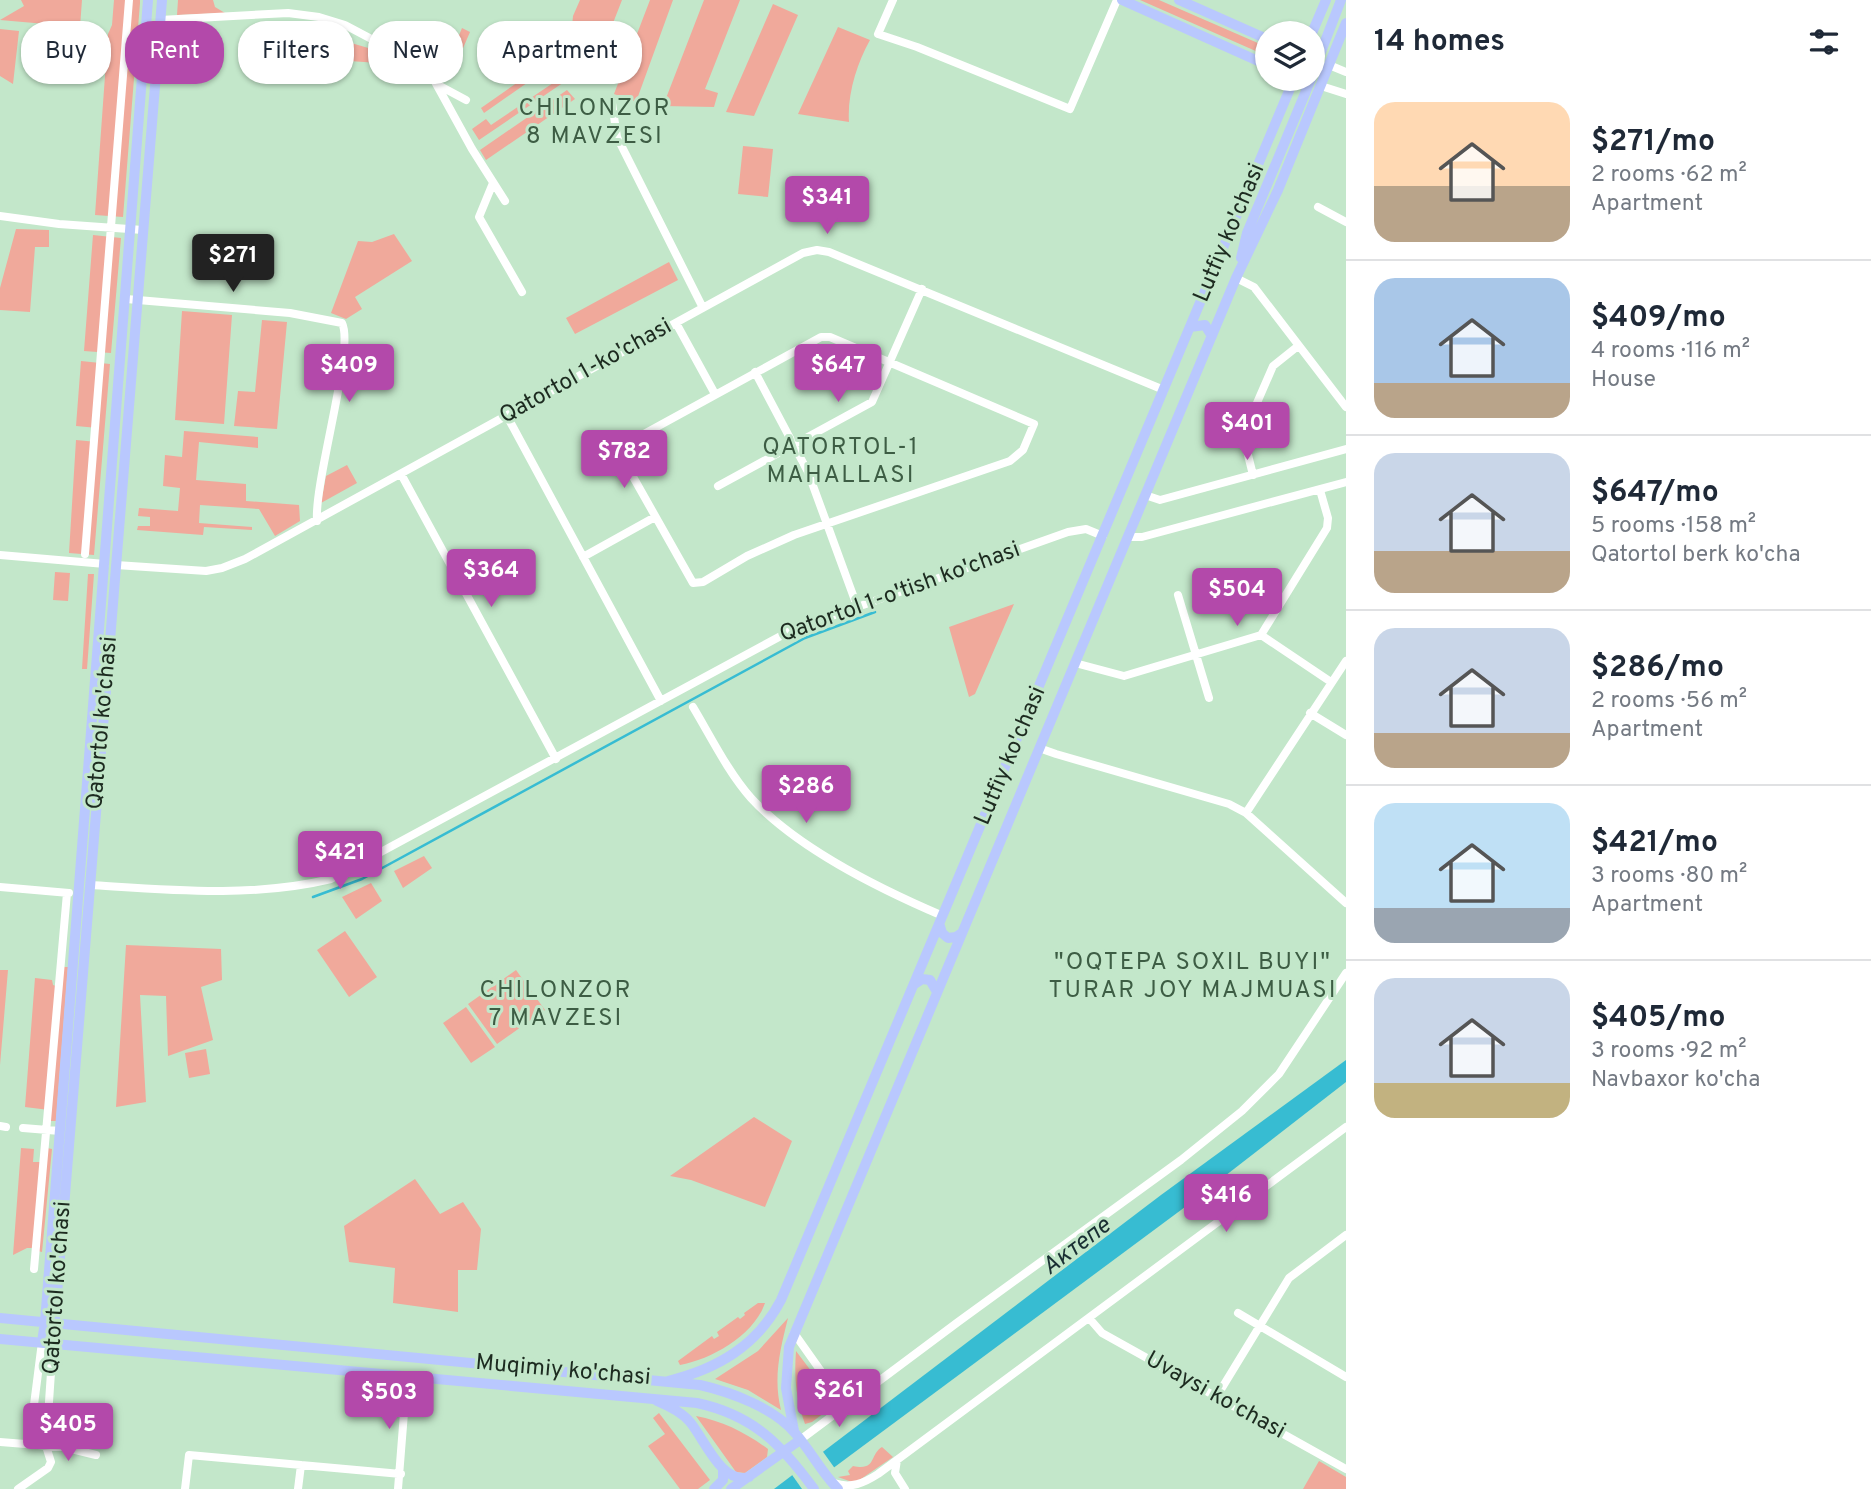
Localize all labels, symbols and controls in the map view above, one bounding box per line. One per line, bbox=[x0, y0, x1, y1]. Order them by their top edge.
chip: Buy bbox=[21, 21, 111, 84]
chip: Rent bbox=[125, 21, 224, 84]
chip: Filters bbox=[238, 21, 354, 84]
chip: New bbox=[368, 21, 463, 84]
chip: Apartment bbox=[477, 21, 642, 84]
map controls bbox=[1255, 21, 1325, 91]
button: layers bbox=[1255, 21, 1325, 91]
icon: filters bbox=[1805, 23, 1843, 61]
text: 14 homes bbox=[1374, 24, 1505, 61]
district label: CHILONZOR 8 MAVZESI bbox=[519, 94, 671, 152]
text: $271/mo bbox=[1591, 124, 1715, 161]
icon: home bbox=[1430, 130, 1514, 214]
street label: Lutfiy ko'chasi bbox=[1188, 159, 1272, 307]
text: 2 rooms · 62 m² bbox=[1591, 161, 1747, 190]
pin: $341 bbox=[786, 176, 868, 236]
text: $341 bbox=[801, 184, 853, 213]
text: Apartment bbox=[1591, 190, 1703, 219]
pin: $271 bbox=[192, 234, 274, 294]
text: $271 bbox=[208, 242, 258, 271]
text: $409/mo bbox=[1591, 300, 1726, 337]
icon: home bbox=[1430, 306, 1514, 390]
street label: Qatortol 1-ko'chasi bbox=[495, 313, 677, 431]
text: 4 rooms · 116 m² bbox=[1591, 337, 1750, 366]
pin: $409 bbox=[308, 344, 390, 404]
pin: $647 bbox=[797, 344, 879, 404]
text: $409 bbox=[320, 352, 378, 381]
text: $647 bbox=[810, 352, 866, 381]
text: House bbox=[1591, 366, 1656, 395]
pin: $401 bbox=[1206, 402, 1288, 462]
text: $401 bbox=[1221, 410, 1273, 439]
pin: $782 bbox=[583, 430, 665, 490]
district label: QATORTOL-1 MAHALLASI bbox=[762, 433, 920, 491]
text: $782 bbox=[597, 438, 651, 467]
text: $647/mo bbox=[1591, 475, 1719, 512]
icon: home bbox=[1430, 481, 1514, 565]
text: 5 rooms · 158 m² bbox=[1591, 512, 1756, 541]
street label: Qatortol 1-o'tish ko'chasi bbox=[776, 536, 1024, 650]
text: Qatortol berk ko'cha bbox=[1591, 541, 1801, 570]
pin: $364 bbox=[450, 550, 532, 609]
text: $364 bbox=[463, 557, 519, 586]
pin: $504 bbox=[1196, 568, 1278, 628]
text: $504 bbox=[1208, 576, 1266, 605]
street label: Qatortol ko'chasi bbox=[81, 635, 125, 811]
text: $286/mo bbox=[1591, 650, 1724, 687]
icon: home bbox=[1430, 656, 1514, 740]
street label: Lutfiy ko'chasi bbox=[969, 682, 1053, 830]
text: 2 rooms · 56 m² bbox=[1591, 687, 1747, 716]
text: Apartment bbox=[1591, 716, 1703, 745]
pin: $286 bbox=[765, 766, 847, 825]
text: $286 bbox=[778, 773, 834, 802]
text: $421/mo bbox=[1591, 825, 1718, 862]
icon: home bbox=[1430, 831, 1514, 915]
pin: $421 bbox=[299, 832, 381, 891]
text: $421 bbox=[314, 839, 366, 868]
text: 3 rooms · 80 m² bbox=[1591, 862, 1747, 891]
text: Apartment bbox=[1591, 891, 1703, 920]
district label: "OQTEPA SOXIL BUYI" TURAR JOY MAJMUASI bbox=[1049, 948, 1338, 1006]
district label: CHILONZOR 7 MAVZESI bbox=[480, 976, 632, 1034]
text: $405/mo bbox=[1591, 1000, 1726, 1037]
icon: home bbox=[1430, 1006, 1514, 1090]
text: 3 rooms · 92 m² bbox=[1591, 1037, 1747, 1066]
text: Navbaxor ko'cha bbox=[1591, 1066, 1760, 1095]
pin: $416 bbox=[1185, 1174, 1267, 1234]
text: $416 bbox=[1200, 1182, 1252, 1211]
street label: Qatortol ko'chasi bbox=[37, 1200, 79, 1376]
water label: Актепе bbox=[1037, 1211, 1118, 1283]
street label: Uvaysi ko'chasi bbox=[1140, 1346, 1290, 1446]
street label: Muqimiy ko'chasi bbox=[474, 1349, 652, 1393]
pin: $261 bbox=[798, 1370, 880, 1429]
pin: $503 bbox=[348, 1372, 430, 1431]
text: $261 bbox=[813, 1377, 865, 1406]
text: $503 bbox=[361, 1379, 417, 1408]
pin: $405 bbox=[27, 1404, 109, 1463]
text: $405 bbox=[39, 1411, 97, 1440]

